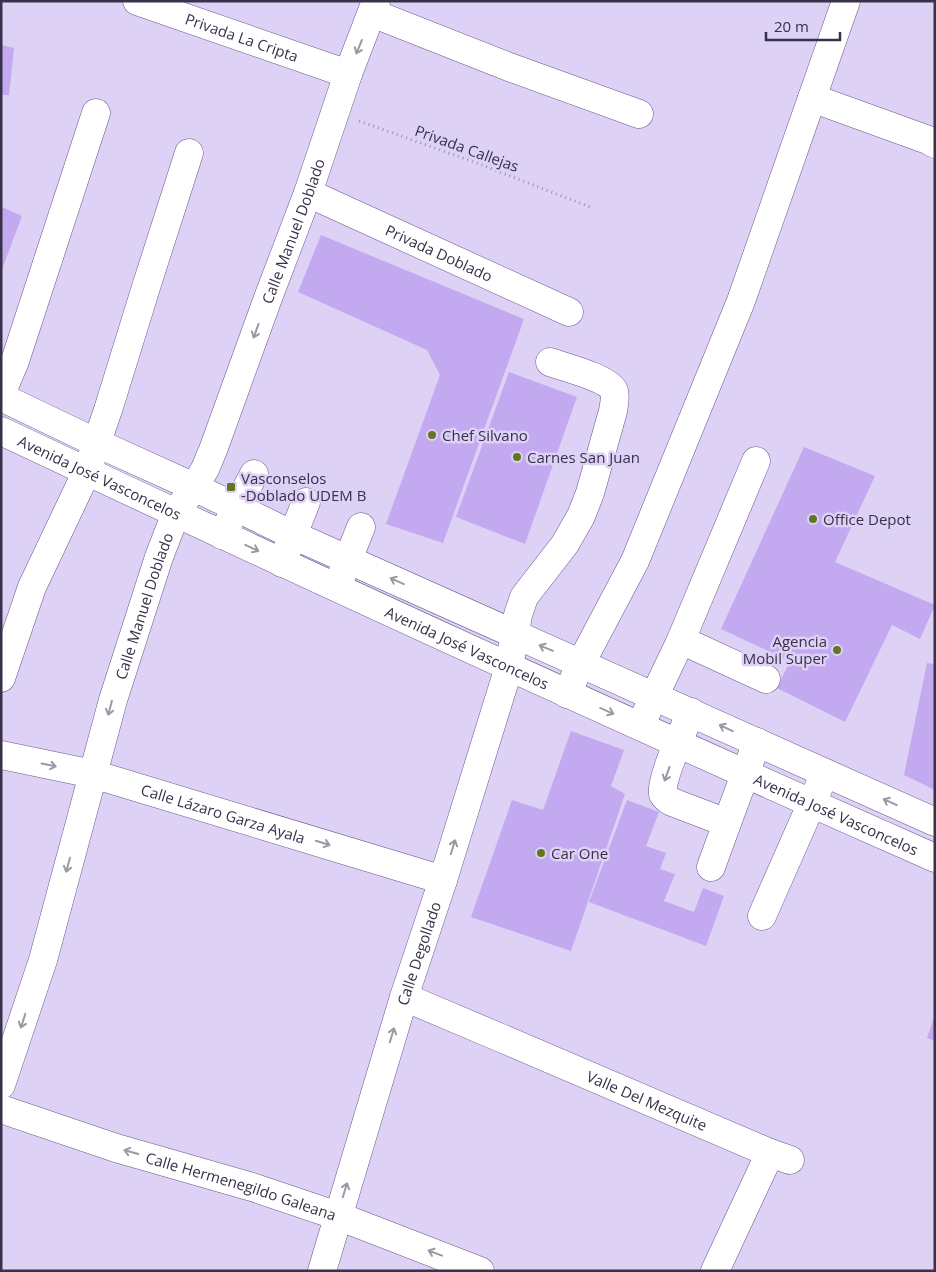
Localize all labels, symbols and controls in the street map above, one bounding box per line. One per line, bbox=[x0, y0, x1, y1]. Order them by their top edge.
street label: Privada La Cripta bbox=[183, 8, 301, 66]
scale bar bbox=[766, 10, 840, 42]
text: 20 m bbox=[774, 16, 809, 36]
one-way arrow bbox=[354, 39, 363, 54]
street label: Privada Callejas bbox=[412, 120, 522, 176]
street label: Calle Manuel Doblado bbox=[257, 156, 329, 306]
street label: Privada Doblado bbox=[382, 220, 496, 286]
one-way arrow bbox=[251, 323, 260, 338]
place label: Chef Silvano bbox=[442, 425, 528, 445]
marker: Chef Silvano bbox=[426, 429, 438, 441]
street label: Avenida José Vasconcelos bbox=[15, 430, 184, 524]
place label: Carnes San Juan bbox=[527, 447, 640, 467]
marker: Carnes San Juan bbox=[511, 451, 523, 463]
place label: Vasconselos -Doblado UDEM B bbox=[241, 468, 366, 505]
marker: Vasconselos -Doblado UDEM B bbox=[225, 481, 237, 493]
place label: Office Depot bbox=[823, 509, 911, 529]
marker: Office Depot bbox=[807, 513, 819, 525]
street label: Calle Manuel Doblado bbox=[110, 530, 178, 682]
one-way arrow bbox=[244, 544, 259, 554]
one-way arrow bbox=[390, 576, 405, 586]
street label: Avenida José Vasconcelos bbox=[382, 601, 552, 694]
place label: Agencia Mobil Super bbox=[743, 631, 827, 668]
one-way arrow bbox=[539, 642, 554, 652]
marker: Agencia Mobil Super bbox=[831, 644, 843, 656]
one-way arrow bbox=[105, 700, 115, 716]
one-way arrow bbox=[599, 707, 614, 717]
one-way arrow bbox=[719, 723, 734, 732]
one-way arrow bbox=[41, 761, 57, 771]
one-way arrow bbox=[662, 765, 671, 781]
street label: Avenida José Vasconcelos bbox=[751, 769, 922, 859]
street label: Calle Lázaro Garza Ayala bbox=[139, 779, 308, 848]
one-way arrow bbox=[883, 797, 898, 807]
one-way arrow bbox=[315, 839, 331, 849]
one-way arrow bbox=[449, 839, 459, 855]
place label: Car One bbox=[551, 843, 608, 863]
marker: Car One bbox=[535, 847, 547, 859]
one-way arrow bbox=[63, 857, 72, 873]
street label: Calle Degollado bbox=[392, 899, 445, 1008]
one-way arrow bbox=[17, 1013, 27, 1029]
one-way arrow bbox=[388, 1027, 398, 1043]
street label: Valle Del Mezquite bbox=[584, 1066, 710, 1135]
one-way arrow bbox=[124, 1147, 140, 1156]
street label: Calle Hermenegildo Galeana bbox=[143, 1147, 339, 1225]
one-way arrow bbox=[341, 1183, 351, 1199]
one-way arrow bbox=[427, 1248, 443, 1257]

